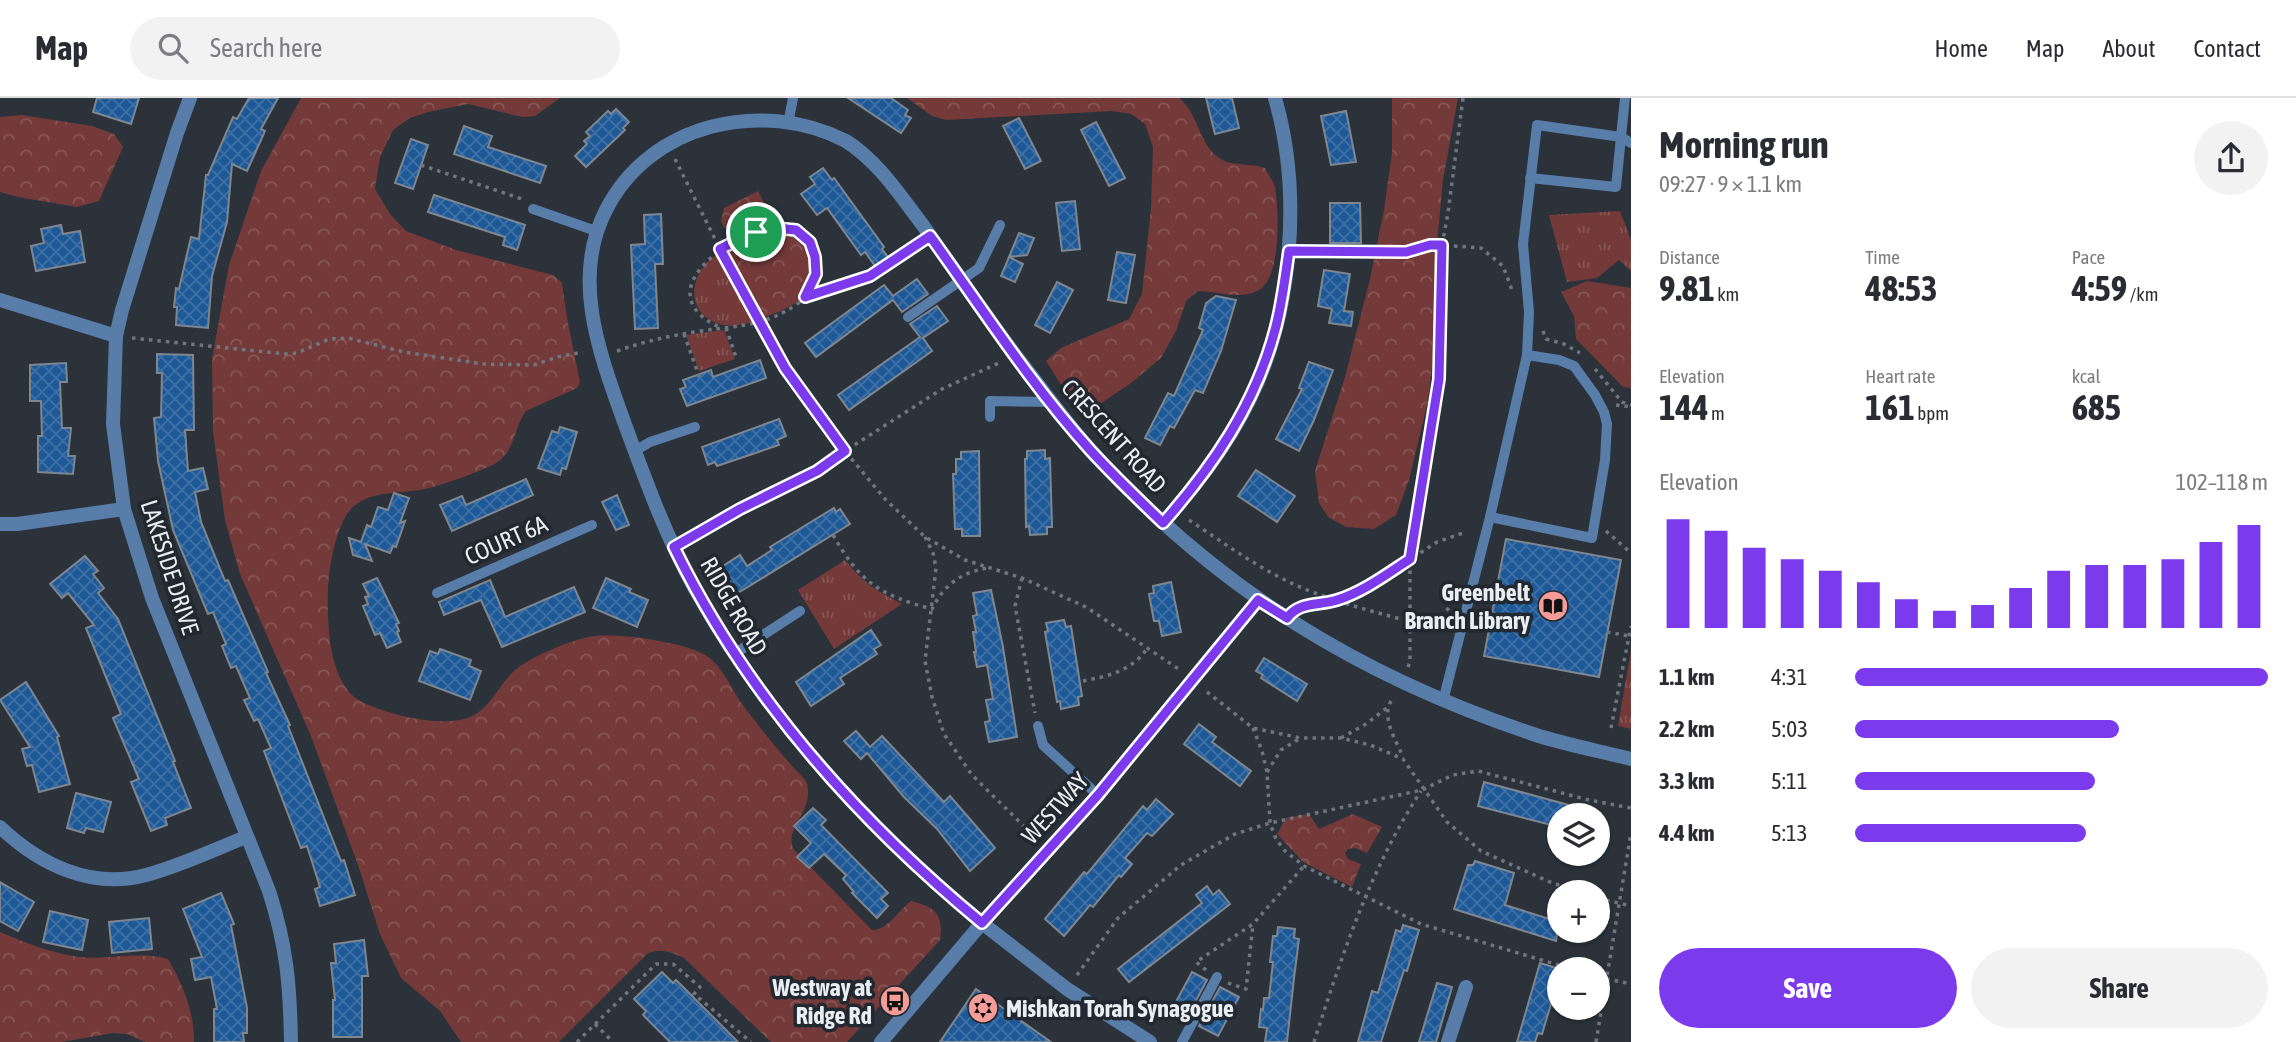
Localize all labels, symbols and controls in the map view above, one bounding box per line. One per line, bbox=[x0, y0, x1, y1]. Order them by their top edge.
search box bbox=[130, 17, 620, 80]
text: Map bbox=[35, 29, 88, 67]
icon: search bbox=[154, 29, 192, 67]
text: Search here bbox=[210, 33, 322, 63]
text: Home bbox=[1934, 35, 1988, 62]
text: Map bbox=[2026, 35, 2064, 62]
text: About bbox=[2102, 35, 2155, 62]
text: Contact bbox=[2193, 35, 2261, 62]
button: share bbox=[2194, 121, 2268, 195]
text: Morning run bbox=[1659, 123, 1829, 166]
text: 09:27 · 9 × 1.1 km bbox=[1659, 171, 1802, 197]
pin bbox=[726, 202, 786, 262]
icon: arrive bbox=[737, 213, 775, 251]
text: Distance bbox=[1659, 246, 1720, 268]
text: Time bbox=[1865, 246, 1900, 268]
text: Pace bbox=[2072, 246, 2105, 268]
text: 9.81 bbox=[1659, 268, 1715, 308]
text: 48:53 bbox=[1865, 268, 1937, 308]
text: 4:59 bbox=[2072, 268, 2127, 308]
text: km bbox=[1715, 283, 1739, 305]
text: /km bbox=[2127, 283, 2158, 305]
text: Elevation bbox=[1659, 365, 1725, 387]
text: Heart rate bbox=[1865, 365, 1935, 387]
text: kcal bbox=[2072, 365, 2101, 387]
street label: CRESCENT ROAD bbox=[1056, 374, 1172, 498]
text: 144 bbox=[1659, 387, 1708, 427]
text: 161 bbox=[1865, 387, 1915, 427]
text: 685 bbox=[2072, 387, 2121, 427]
text: m bbox=[1708, 402, 1725, 424]
text: bpm bbox=[1915, 402, 1949, 424]
text: Elevation bbox=[1659, 469, 1739, 495]
text: 102–118 m bbox=[2175, 469, 2268, 495]
street label: LAKESIDE DRIVE bbox=[136, 496, 204, 638]
street label: COURT 6A bbox=[461, 510, 552, 570]
street label: RIDGE ROAD bbox=[695, 552, 773, 660]
place label: Greenbelt Branch Library bbox=[1405, 579, 1530, 634]
library icon: Greenbelt Branch Library bbox=[1536, 589, 1570, 623]
text: 1.1 km bbox=[1659, 664, 1715, 690]
text: 4:31 bbox=[1771, 664, 1808, 690]
text: 2.2 km bbox=[1659, 716, 1715, 742]
text: 5:03 bbox=[1771, 716, 1808, 742]
street label: WESTWAY bbox=[1016, 767, 1094, 849]
text: 3.3 km bbox=[1659, 768, 1715, 794]
text: 5:11 bbox=[1771, 768, 1808, 794]
map controls bbox=[1547, 803, 1610, 1020]
button: layers bbox=[1547, 803, 1610, 866]
text: 4.4 km bbox=[1659, 820, 1715, 846]
text: 5:13 bbox=[1771, 820, 1808, 846]
button: + bbox=[1547, 880, 1610, 943]
button: Save bbox=[1659, 948, 1957, 1028]
button: Share bbox=[1971, 948, 2268, 1028]
button: − bbox=[1547, 957, 1610, 1020]
place label: Westway at Ridge Rd bbox=[772, 974, 872, 1029]
bus stop icon: Westway at Ridge Rd bbox=[878, 984, 912, 1018]
synagogue icon: Mishkan Torah Synagogue bbox=[966, 991, 1000, 1025]
place label: Mishkan Torah Synagogue bbox=[1006, 995, 1234, 1022]

